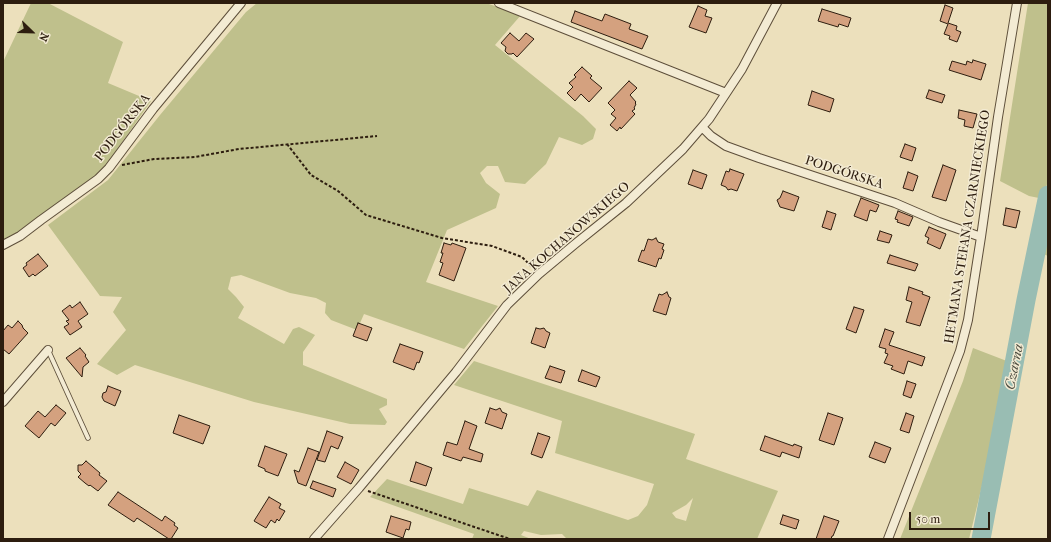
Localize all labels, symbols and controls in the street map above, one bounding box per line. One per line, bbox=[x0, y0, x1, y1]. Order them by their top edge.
north arrow bbox=[12, 12, 52, 52]
text: N bbox=[36, 30, 51, 43]
street label: PODGÓRSKA bbox=[92, 91, 154, 165]
street label: HETMANA STEFANA CZARNIECKIEGO bbox=[942, 109, 994, 345]
street label: PODGÓRSKA bbox=[803, 153, 885, 193]
street label: JANA KOCHANOWSKIEGO bbox=[501, 179, 633, 297]
water label: Czarna bbox=[1002, 343, 1028, 391]
scale bar bbox=[911, 504, 992, 530]
text: 50 m bbox=[916, 512, 940, 526]

